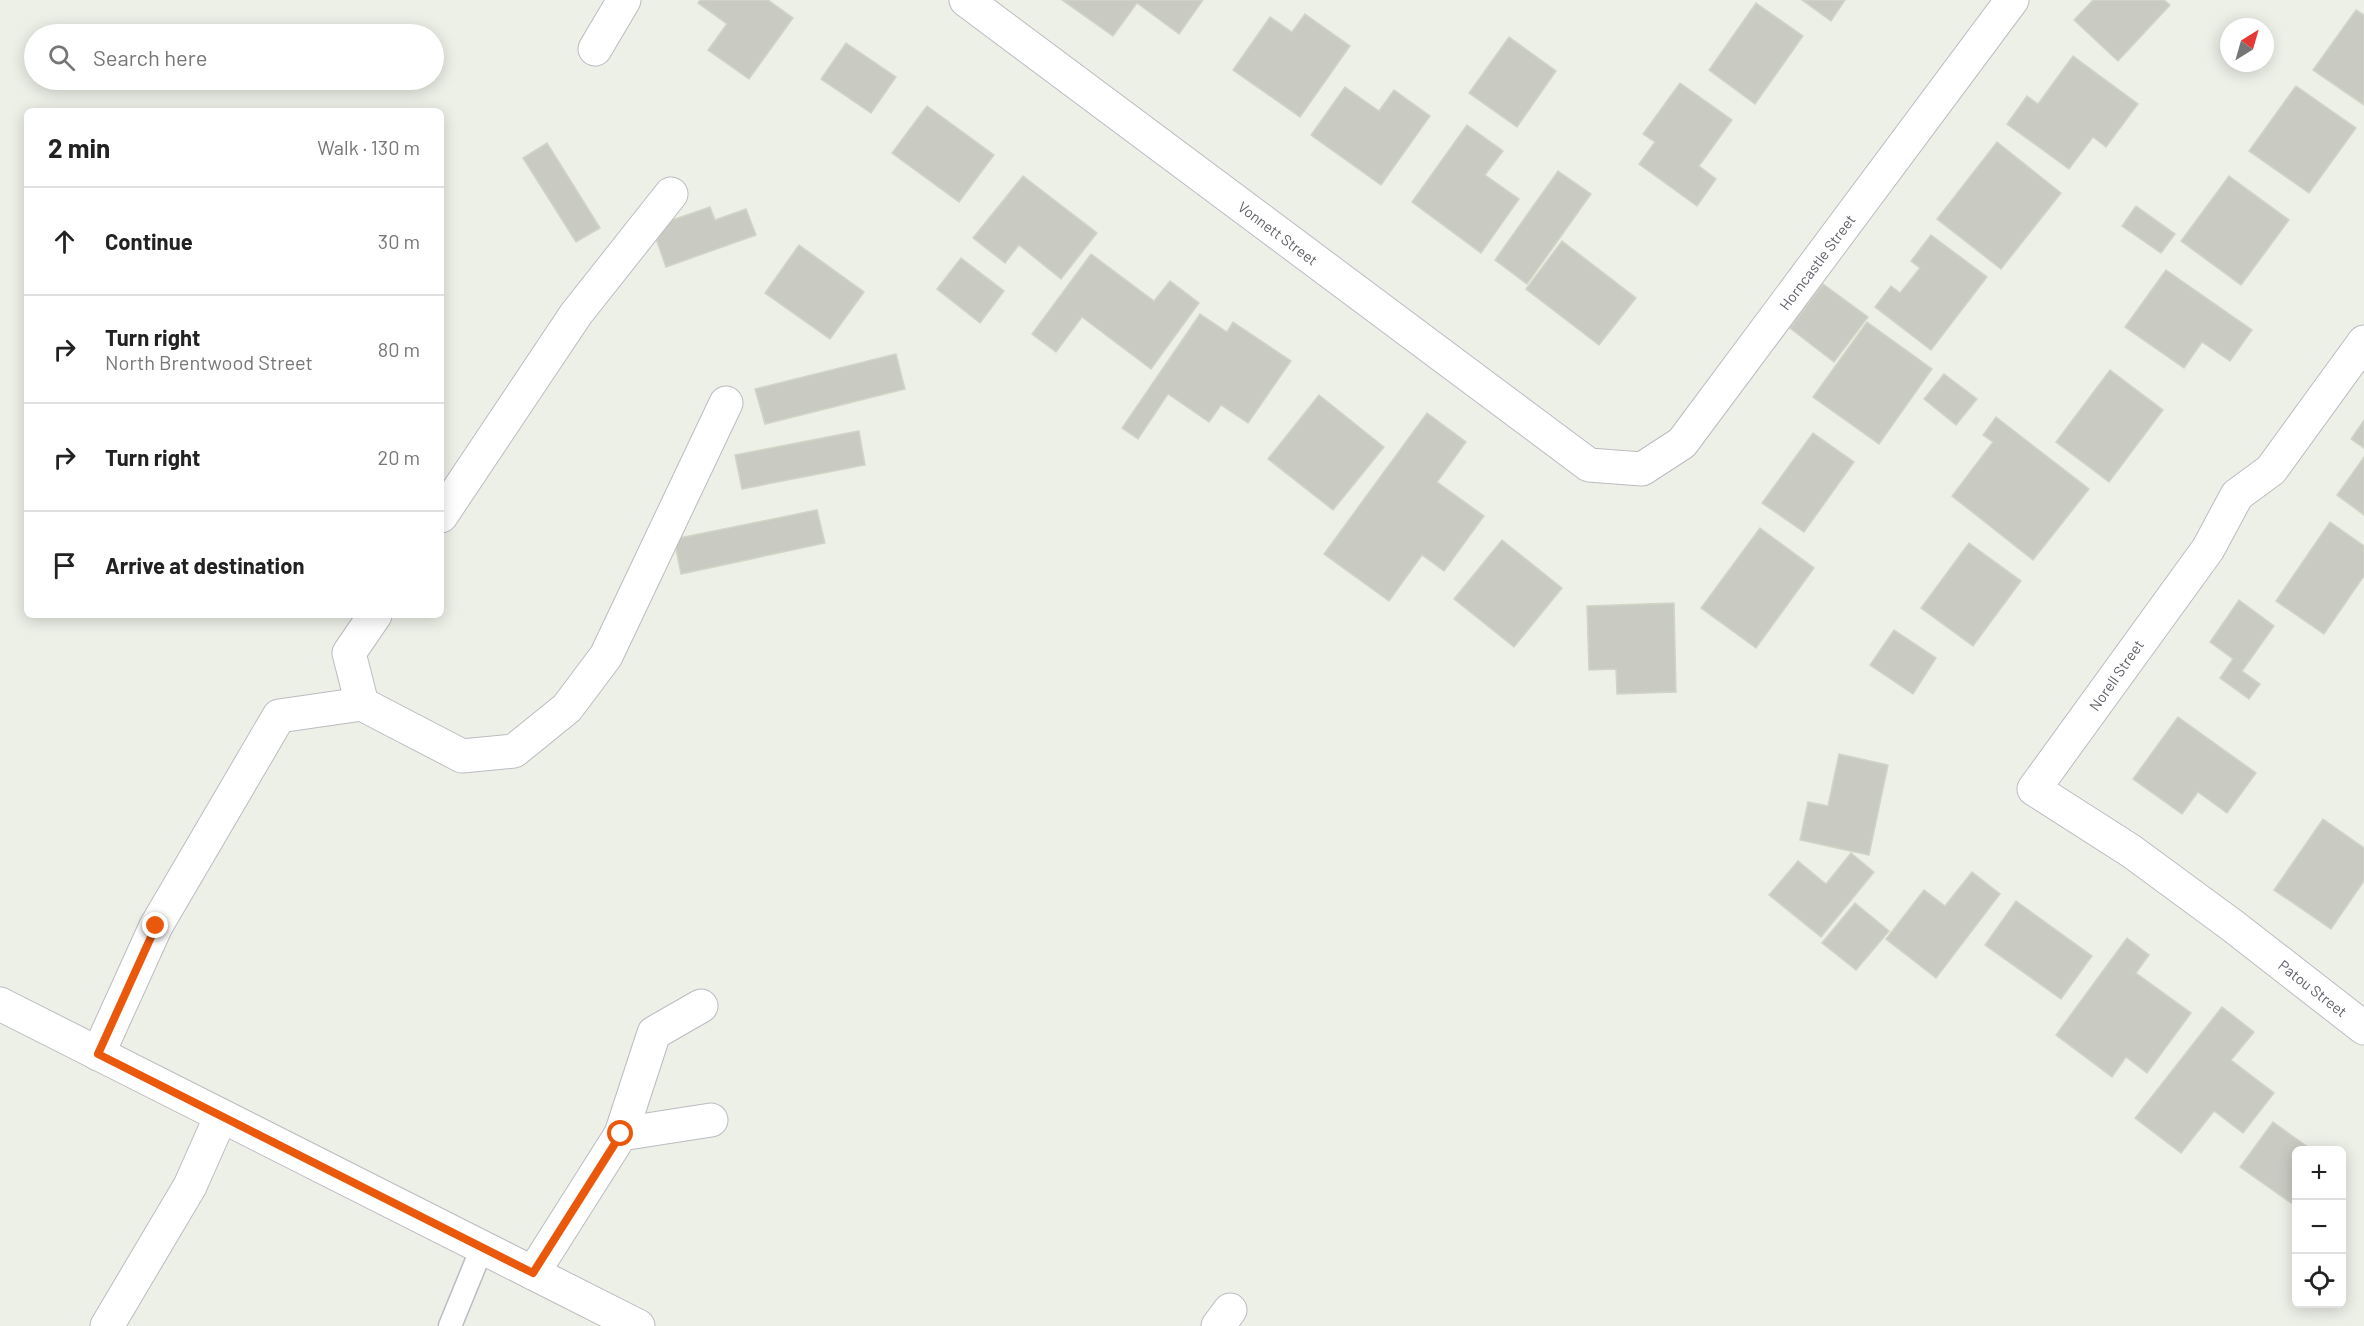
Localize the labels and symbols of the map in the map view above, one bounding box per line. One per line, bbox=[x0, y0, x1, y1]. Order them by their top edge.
north arrow bbox=[2220, 18, 2274, 72]
street label: Vonnett Street bbox=[1235, 197, 1321, 269]
street label: Horncastle Street bbox=[1775, 211, 1859, 313]
street label: Norell Street bbox=[2085, 636, 2147, 714]
route end bbox=[142, 912, 168, 938]
street label: Patou Street bbox=[2275, 956, 2351, 1020]
route start bbox=[607, 1120, 633, 1146]

